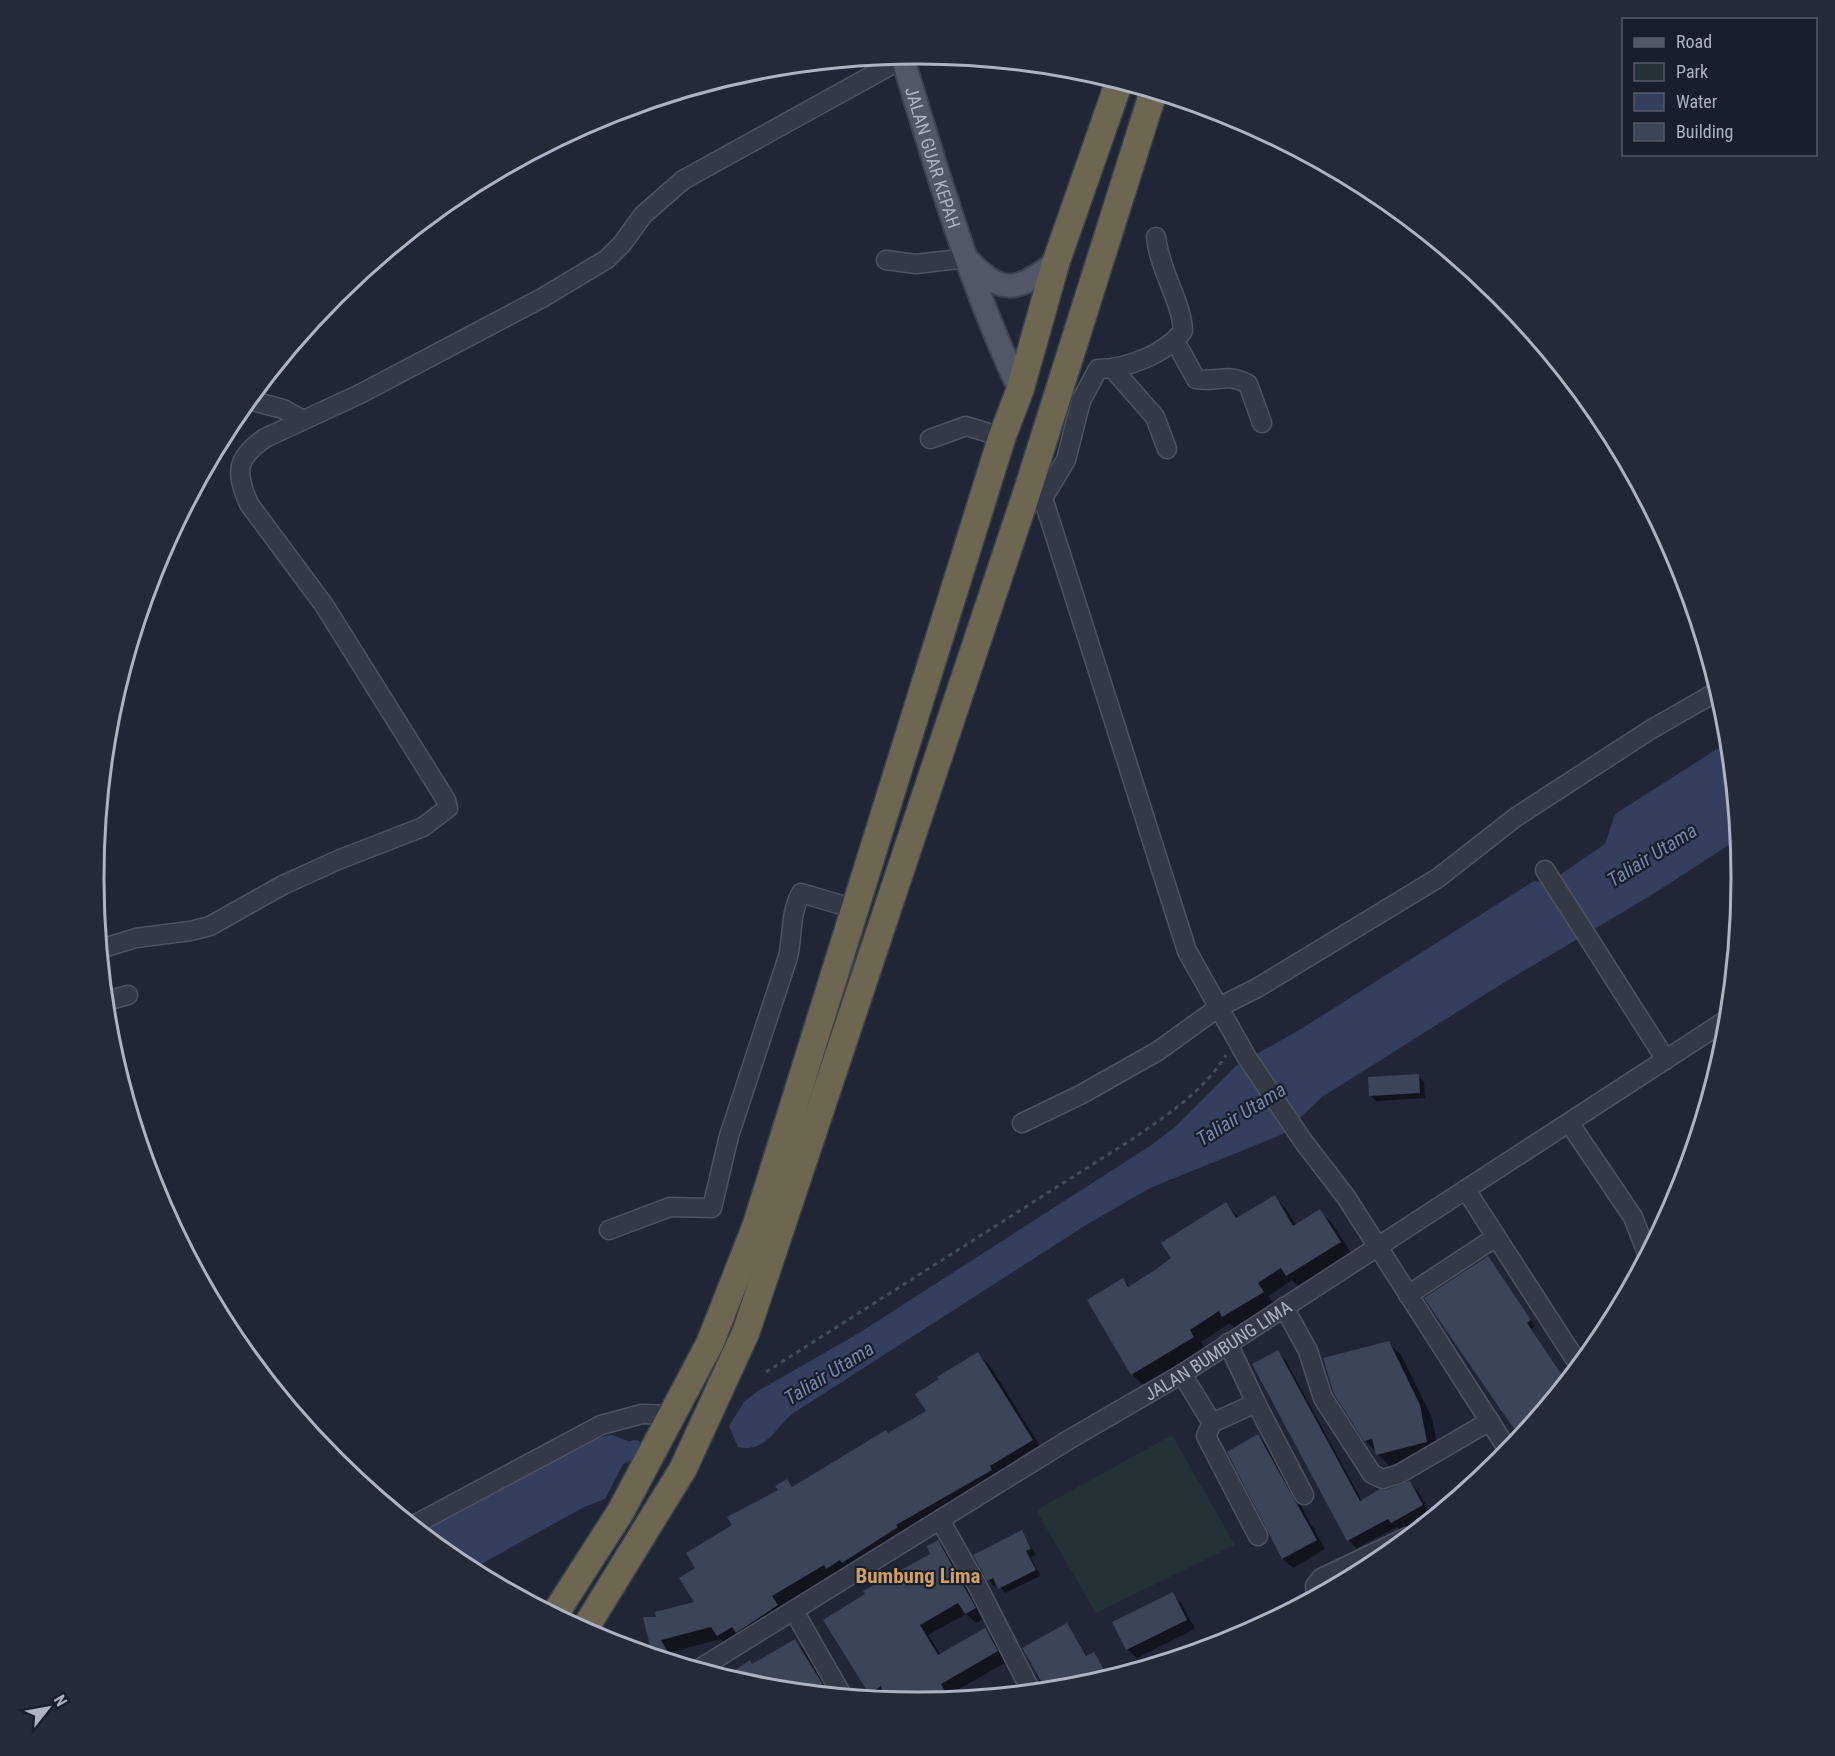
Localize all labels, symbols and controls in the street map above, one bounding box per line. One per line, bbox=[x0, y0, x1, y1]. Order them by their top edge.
legend bbox=[1622, 18, 1817, 156]
text: Road bbox=[1676, 31, 1712, 52]
text: Park bbox=[1676, 61, 1708, 82]
street label: JALAN GUAR KEPAH bbox=[901, 84, 965, 231]
text: Water bbox=[1676, 91, 1718, 112]
text: Building bbox=[1676, 121, 1733, 142]
water label: Taliair Utama bbox=[1603, 818, 1701, 892]
water label: Taliair Utama bbox=[1192, 1077, 1290, 1151]
street label: JALAN BUMBUNG LIMA bbox=[1140, 1295, 1296, 1404]
water label: Taliair Utama bbox=[780, 1336, 878, 1410]
district label: Bumbung Lima bbox=[856, 1564, 981, 1588]
north arrow bbox=[18, 1678, 78, 1738]
text: N bbox=[50, 1691, 71, 1710]

